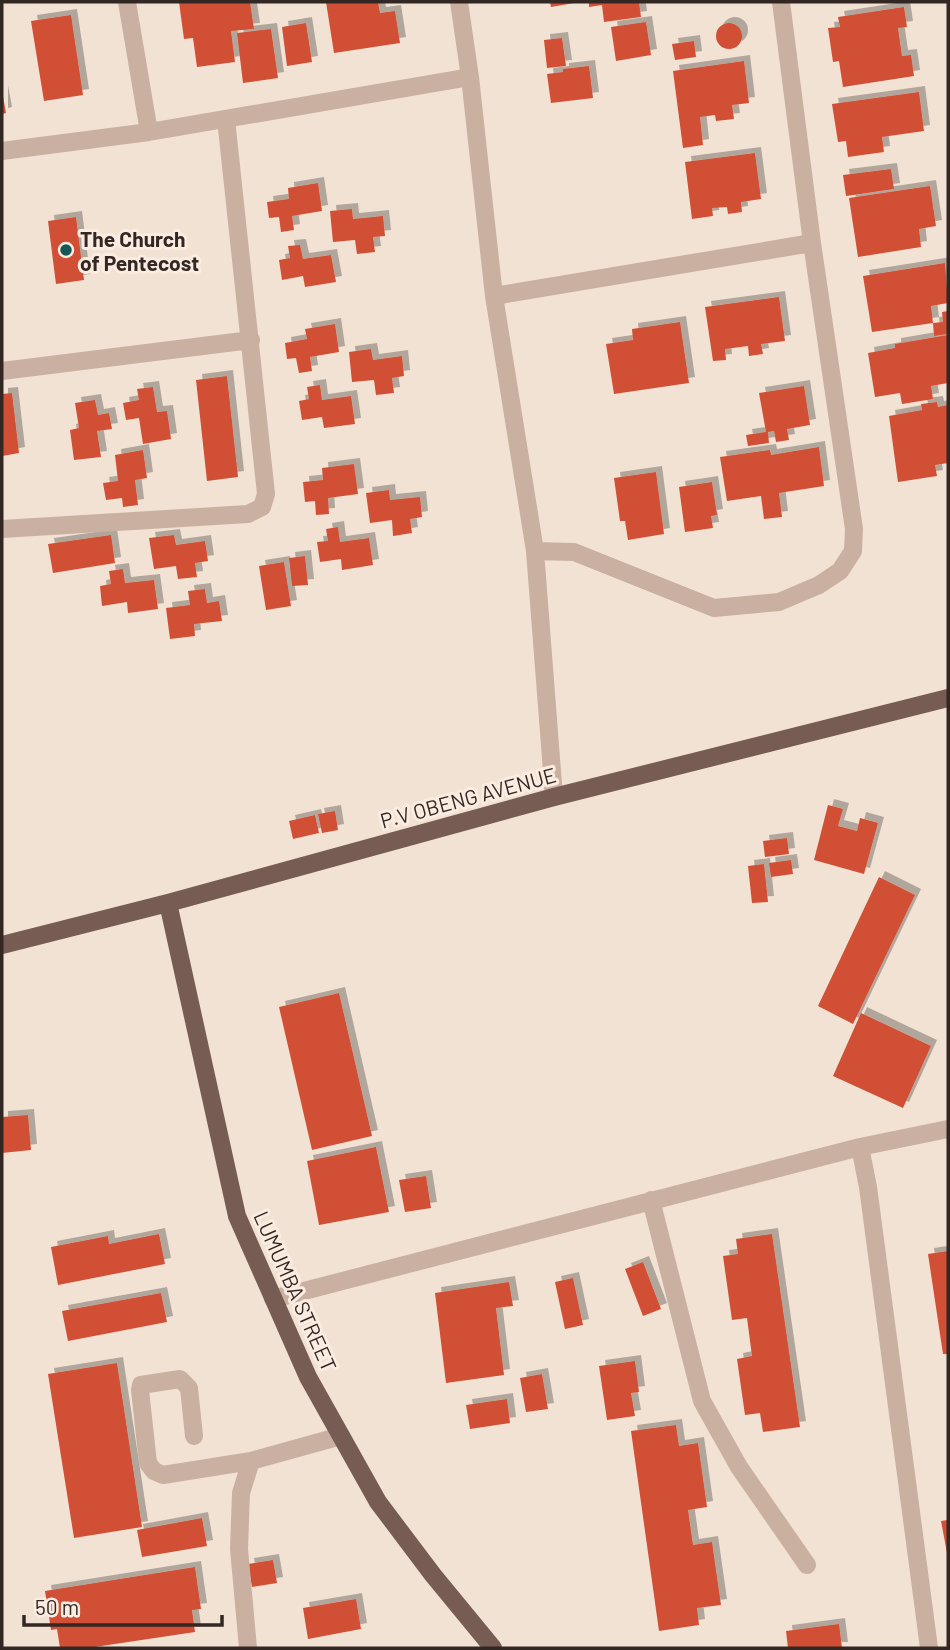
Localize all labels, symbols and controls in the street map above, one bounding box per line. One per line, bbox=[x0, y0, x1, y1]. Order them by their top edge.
place label: The Church of Pentecost bbox=[80, 226, 199, 275]
marker: The Church of Pentecost bbox=[58, 242, 74, 258]
street label: P.V OBENG AVENUE bbox=[377, 761, 559, 833]
street label: LUMUMBA STREET bbox=[249, 1207, 343, 1375]
scale bar bbox=[24, 1584, 222, 1628]
text: 50 m bbox=[35, 1594, 79, 1619]

